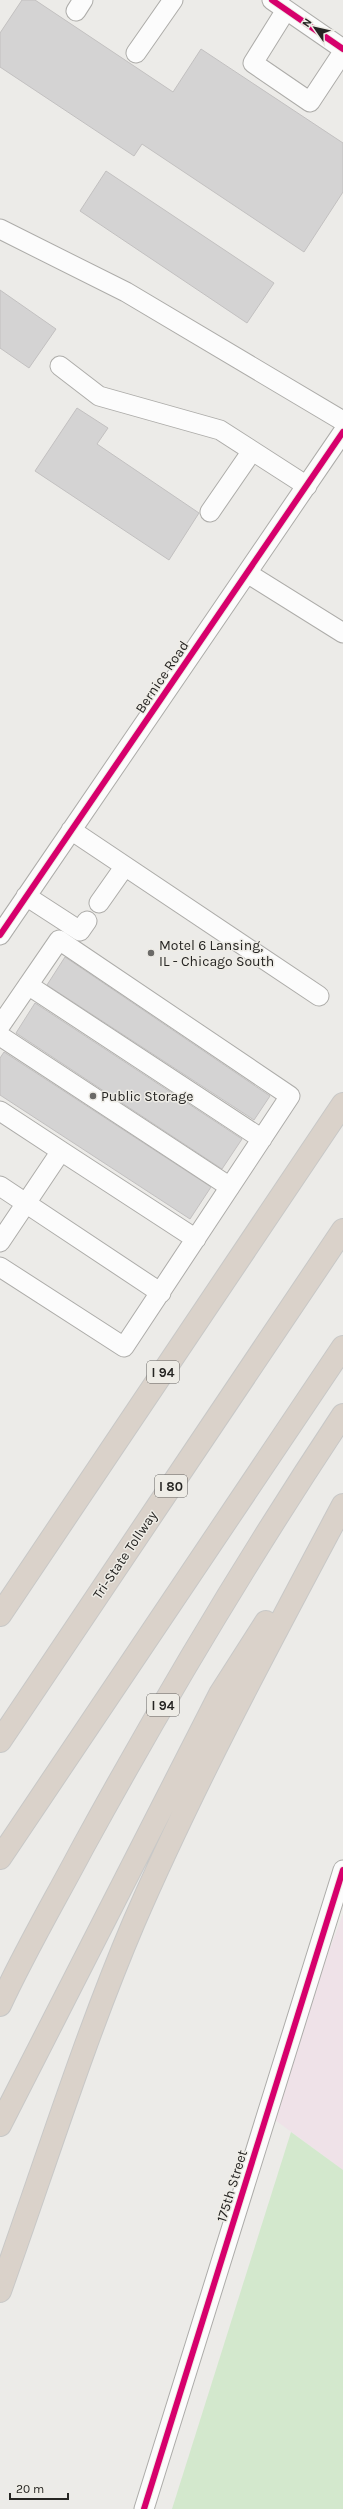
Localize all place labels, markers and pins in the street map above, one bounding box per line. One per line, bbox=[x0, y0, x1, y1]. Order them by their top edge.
place label: Motel 6 Lansing, IL - Chicago South bbox=[159, 937, 274, 970]
marker: Motel 6 Lansing, IL - Chicago South bbox=[146, 948, 156, 958]
place label: Public Storage bbox=[101, 1088, 193, 1105]
marker: Public Storage bbox=[88, 1091, 98, 1101]

